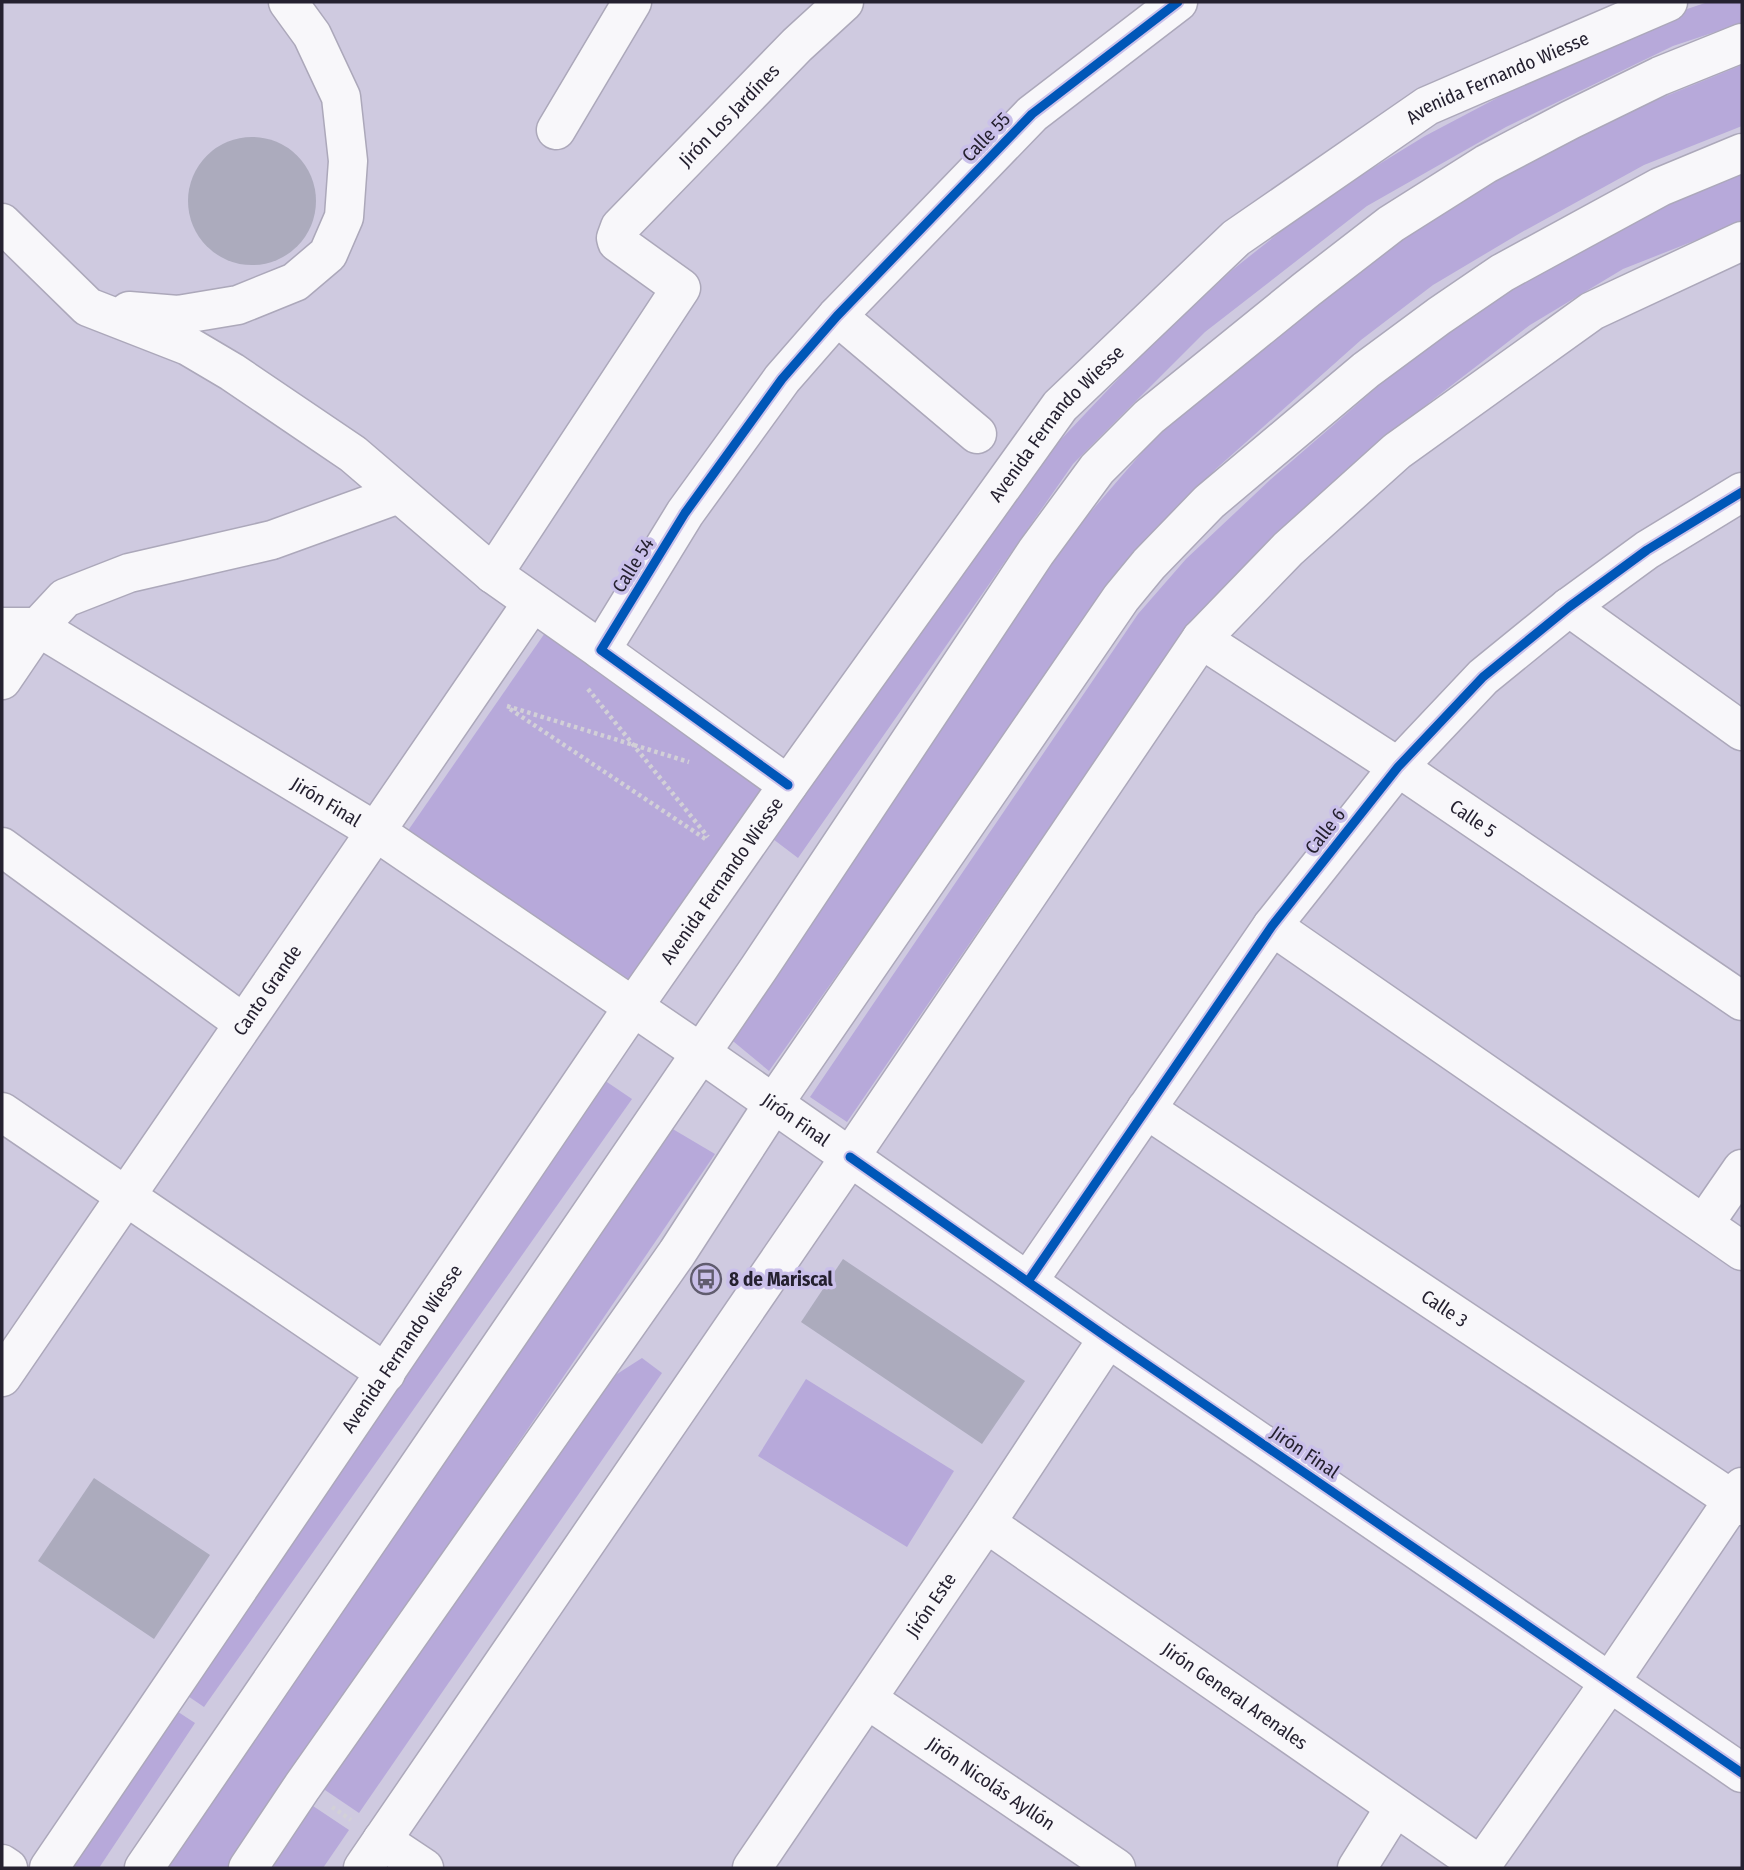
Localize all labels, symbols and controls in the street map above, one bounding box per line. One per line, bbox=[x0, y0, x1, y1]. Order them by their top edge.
street label: Avenida Fernando Wiesse bbox=[1401, 26, 1592, 129]
street label: Jirón Los Jardínes bbox=[674, 59, 784, 171]
street label: Calle 55 bbox=[957, 108, 1015, 166]
street label: Avenida Fernando Wiesse bbox=[984, 340, 1128, 506]
street label: Calle 54 bbox=[607, 533, 659, 597]
street label: Jirón Final bbox=[287, 772, 365, 831]
street label: Avenida Fernando Wiesse bbox=[655, 792, 788, 968]
street label: Calle 5 bbox=[1446, 794, 1501, 842]
street label: Calle 6 bbox=[1300, 804, 1350, 858]
street label: Canto Grande bbox=[228, 940, 306, 1040]
street label: Jirón Final bbox=[758, 1088, 834, 1151]
street label: Avenida Fernando Wiesse bbox=[336, 1260, 467, 1437]
bus stop icon: 8 de Mariscal bbox=[689, 1262, 723, 1296]
place label: 8 de Mariscal bbox=[729, 1268, 834, 1291]
street label: Calle 3 bbox=[1417, 1284, 1472, 1332]
street label: Jirón Final bbox=[1267, 1421, 1343, 1483]
street label: Jirón Este bbox=[901, 1568, 960, 1641]
street label: Jirón General Arenales bbox=[1158, 1637, 1312, 1754]
street label: Jirón Nicolás Ayllón bbox=[923, 1732, 1060, 1835]

